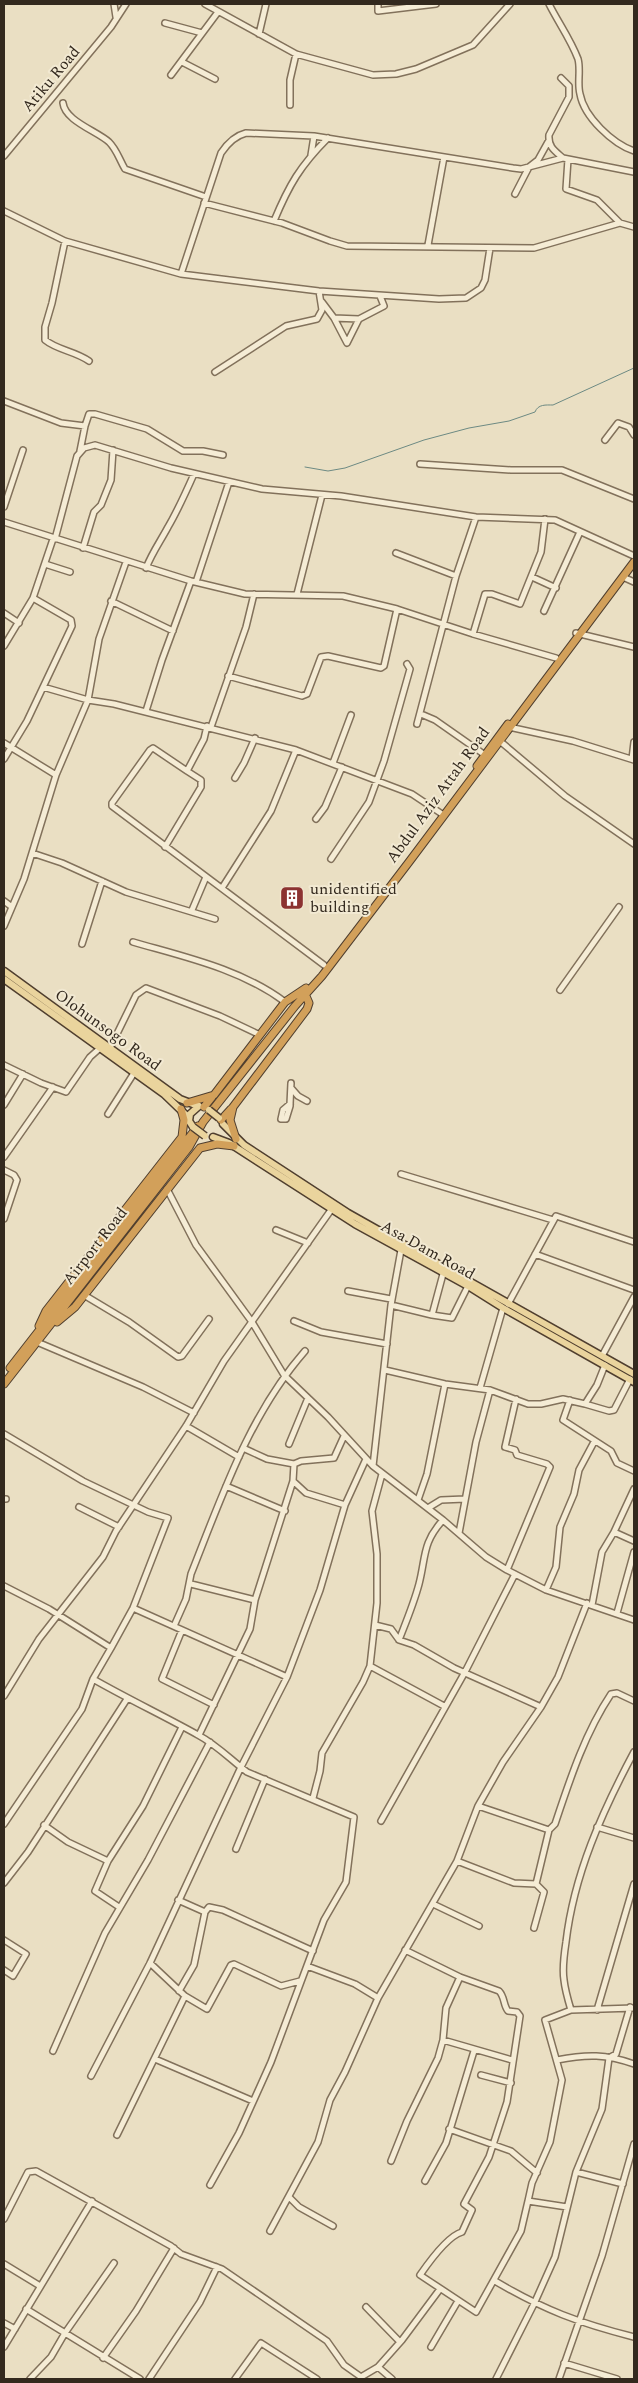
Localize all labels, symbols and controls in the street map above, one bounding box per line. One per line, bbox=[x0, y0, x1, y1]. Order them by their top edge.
street label: Atiku Road bbox=[16, 41, 86, 117]
street label: Abdul Aziz Attah Road bbox=[380, 722, 496, 868]
place label: unidentified building bbox=[310, 877, 397, 919]
building icon: unidentified building bbox=[279, 885, 305, 911]
street label: Olohunsogo Road bbox=[50, 983, 166, 1077]
street label: Airport Road bbox=[57, 1202, 133, 1290]
street label: Asa Dam Road bbox=[376, 1214, 480, 1286]

